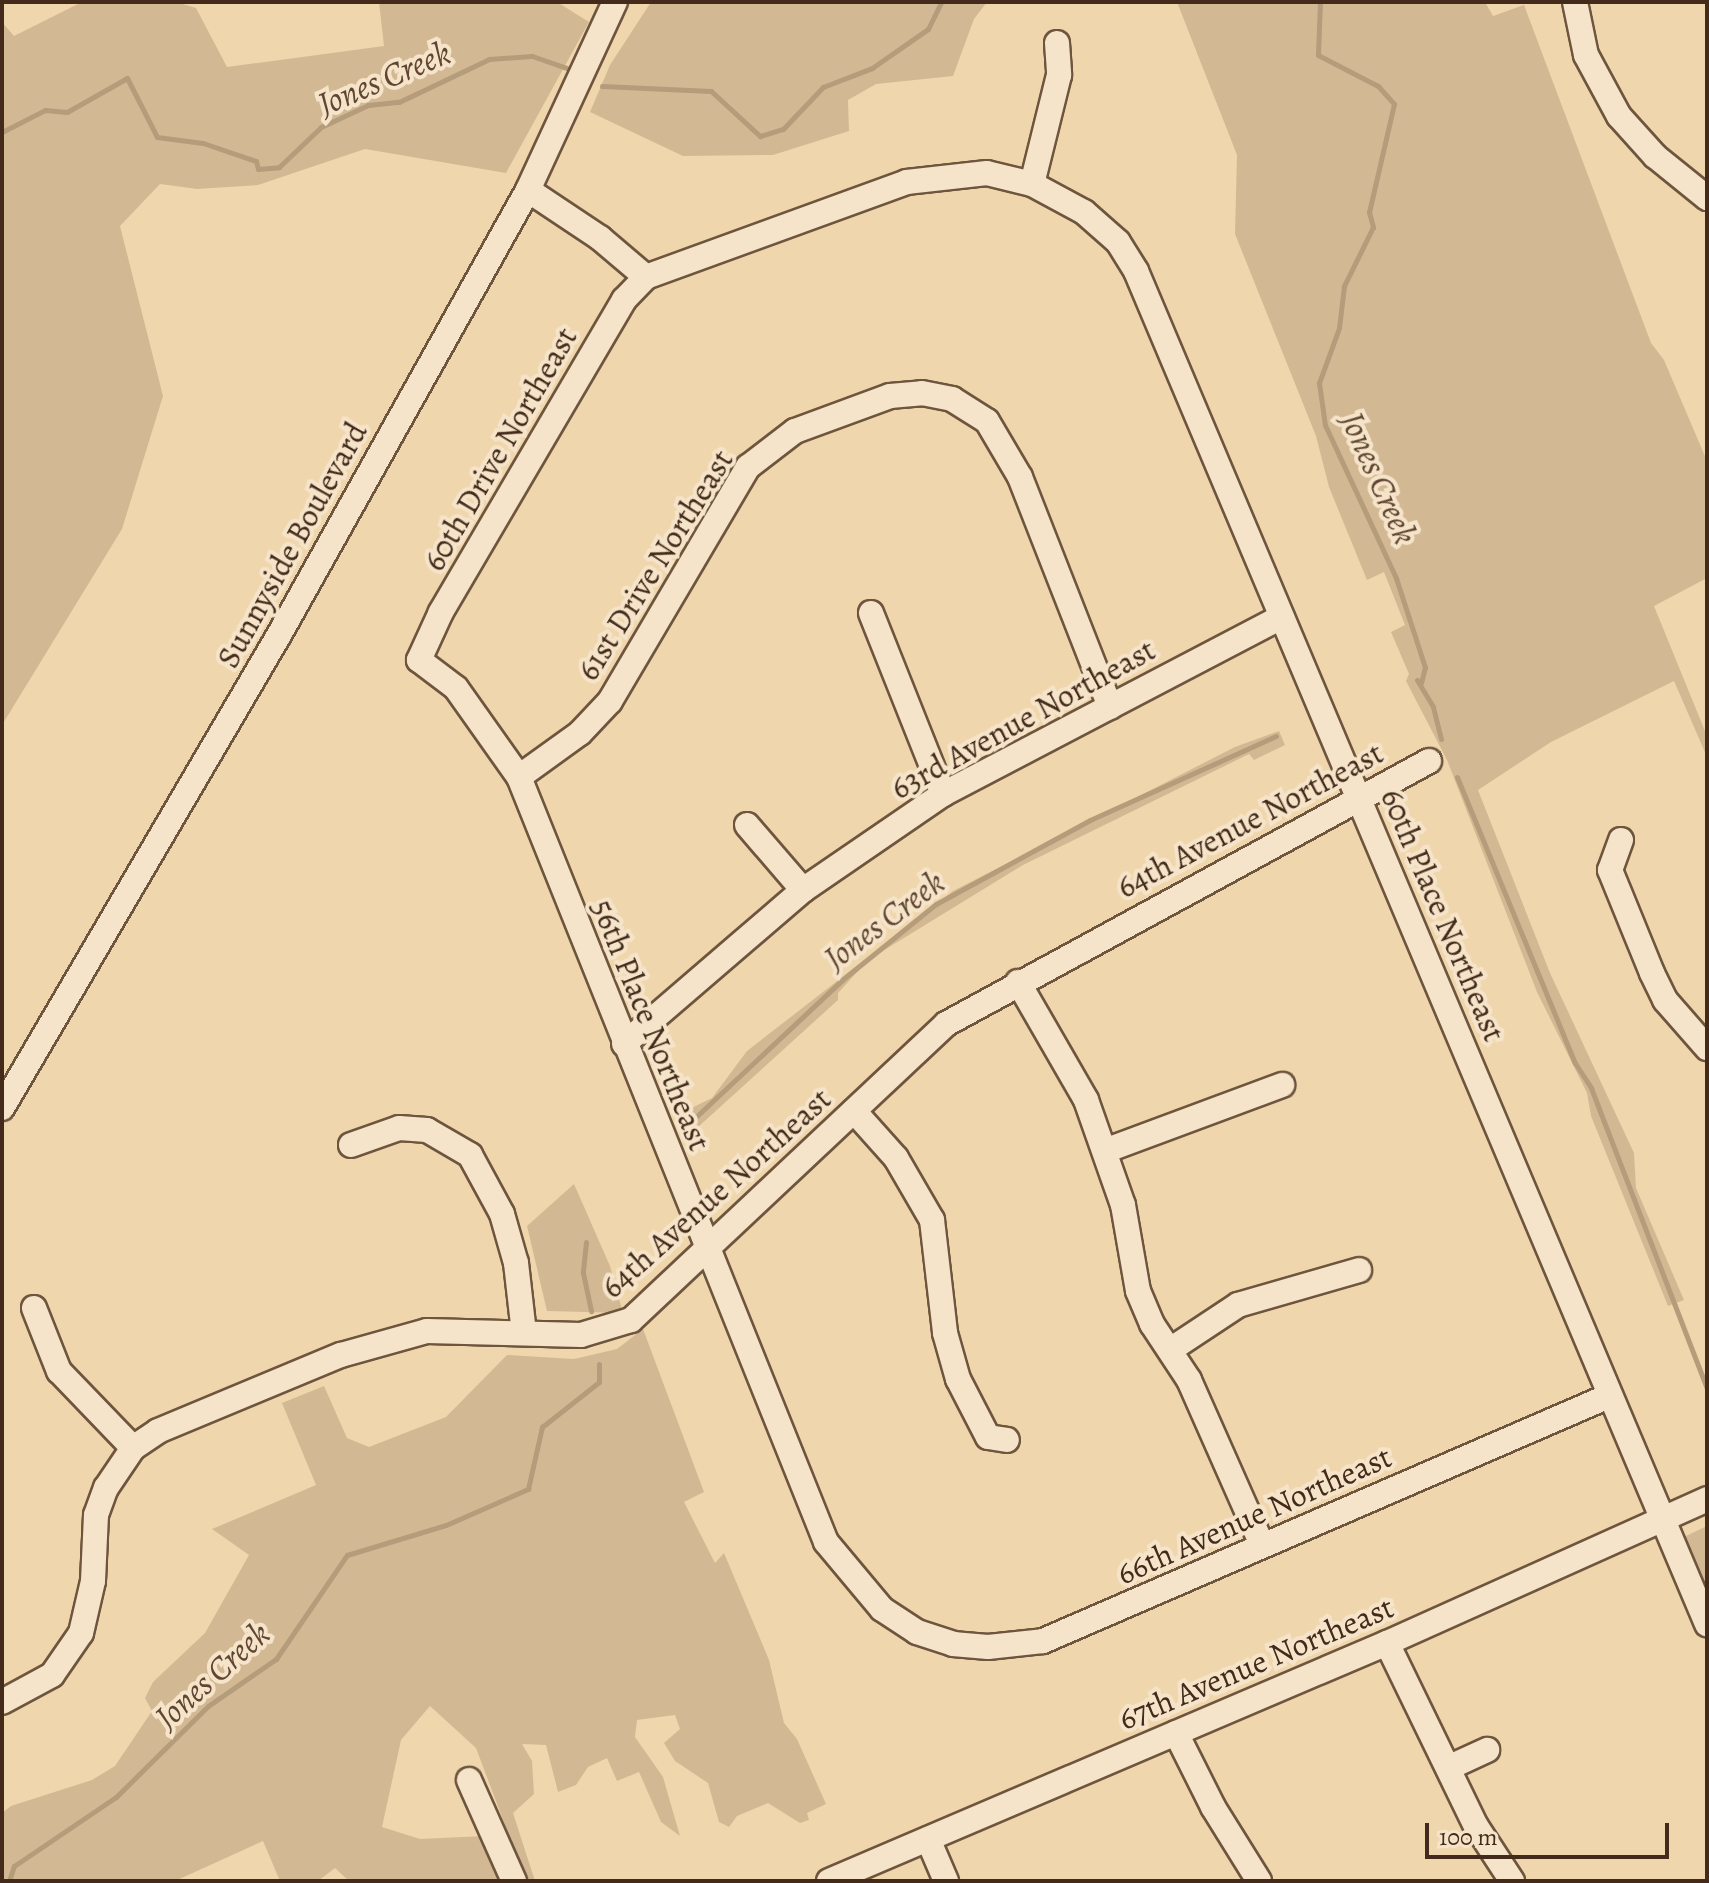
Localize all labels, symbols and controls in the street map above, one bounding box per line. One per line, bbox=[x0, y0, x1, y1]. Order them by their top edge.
water label: Jones Creek bbox=[312, 32, 456, 124]
street label: 60th Drive Northeast bbox=[415, 320, 585, 578]
water label: Jones Creek bbox=[1332, 406, 1426, 550]
street label: Sunnyside Boulevard bbox=[209, 416, 375, 674]
street label: 61st Drive Northeast bbox=[569, 443, 741, 687]
street label: 63rd Avenue Northeast bbox=[884, 630, 1162, 808]
street label: 64th Avenue Northeast bbox=[1110, 734, 1390, 906]
street label: 60th Place Northeast bbox=[1372, 783, 1514, 1047]
water label: Jones Creek bbox=[816, 862, 952, 978]
street label: 56th Place Northeast bbox=[583, 894, 719, 1156]
street label: 64th Avenue Northeast bbox=[593, 1080, 839, 1306]
street label: 66th Avenue Northeast bbox=[1111, 1437, 1397, 1593]
street label: 67th Avenue Northeast bbox=[1113, 1588, 1399, 1738]
water label: Jones Creek bbox=[146, 1613, 278, 1737]
scale bar bbox=[1429, 1807, 1673, 1857]
text: 100 m bbox=[1439, 1821, 1498, 1853]

